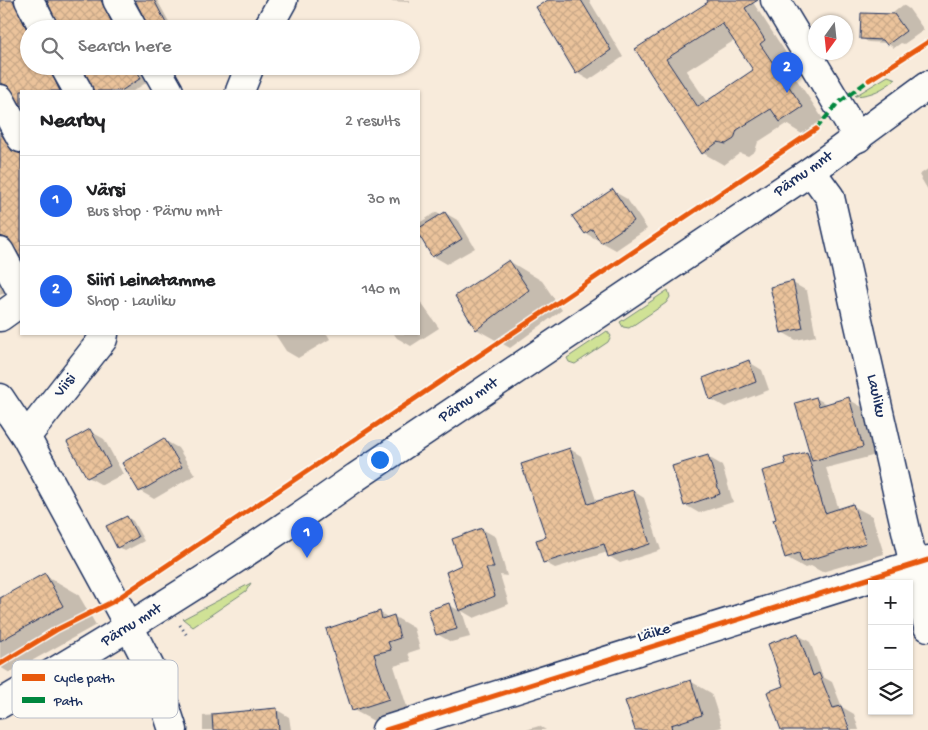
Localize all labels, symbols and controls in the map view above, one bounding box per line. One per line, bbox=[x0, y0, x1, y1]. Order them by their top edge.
north arrow bbox=[808, 15, 853, 60]
search box bbox=[20, 20, 420, 75]
icon: search bbox=[38, 34, 66, 62]
text: Search here bbox=[78, 36, 172, 59]
pin: 2 bbox=[771, 52, 803, 93]
text: Nearby bbox=[40, 110, 105, 135]
text: 2 results bbox=[345, 113, 400, 132]
street label: Pärnu mnt bbox=[770, 147, 838, 203]
text: Värsi bbox=[87, 180, 126, 203]
text: 1 bbox=[53, 191, 59, 210]
text: 30 m bbox=[367, 191, 400, 210]
text: Bus stop · Pärnu mnt bbox=[87, 203, 221, 222]
text: Siiri Leinatamme bbox=[87, 270, 215, 293]
text: 2 bbox=[52, 281, 60, 300]
text: 140 m bbox=[362, 281, 400, 300]
text: Shop · Lauliku bbox=[87, 293, 176, 312]
street label: Viisi bbox=[50, 370, 81, 403]
street label: Lauliku bbox=[861, 372, 889, 420]
street label: Pärnu mnt bbox=[435, 373, 504, 428]
your location bbox=[367, 447, 393, 473]
pin: 1 bbox=[291, 517, 323, 558]
map controls bbox=[868, 580, 913, 715]
button: + bbox=[868, 580, 913, 625]
street label: Pärnu mnt bbox=[97, 599, 167, 653]
street label: Läike bbox=[635, 620, 674, 648]
button: − bbox=[868, 625, 913, 670]
legend bbox=[12, 660, 178, 718]
button: layers bbox=[868, 670, 913, 715]
text: Cycle path bbox=[54, 671, 115, 688]
text: Path bbox=[53, 694, 83, 711]

